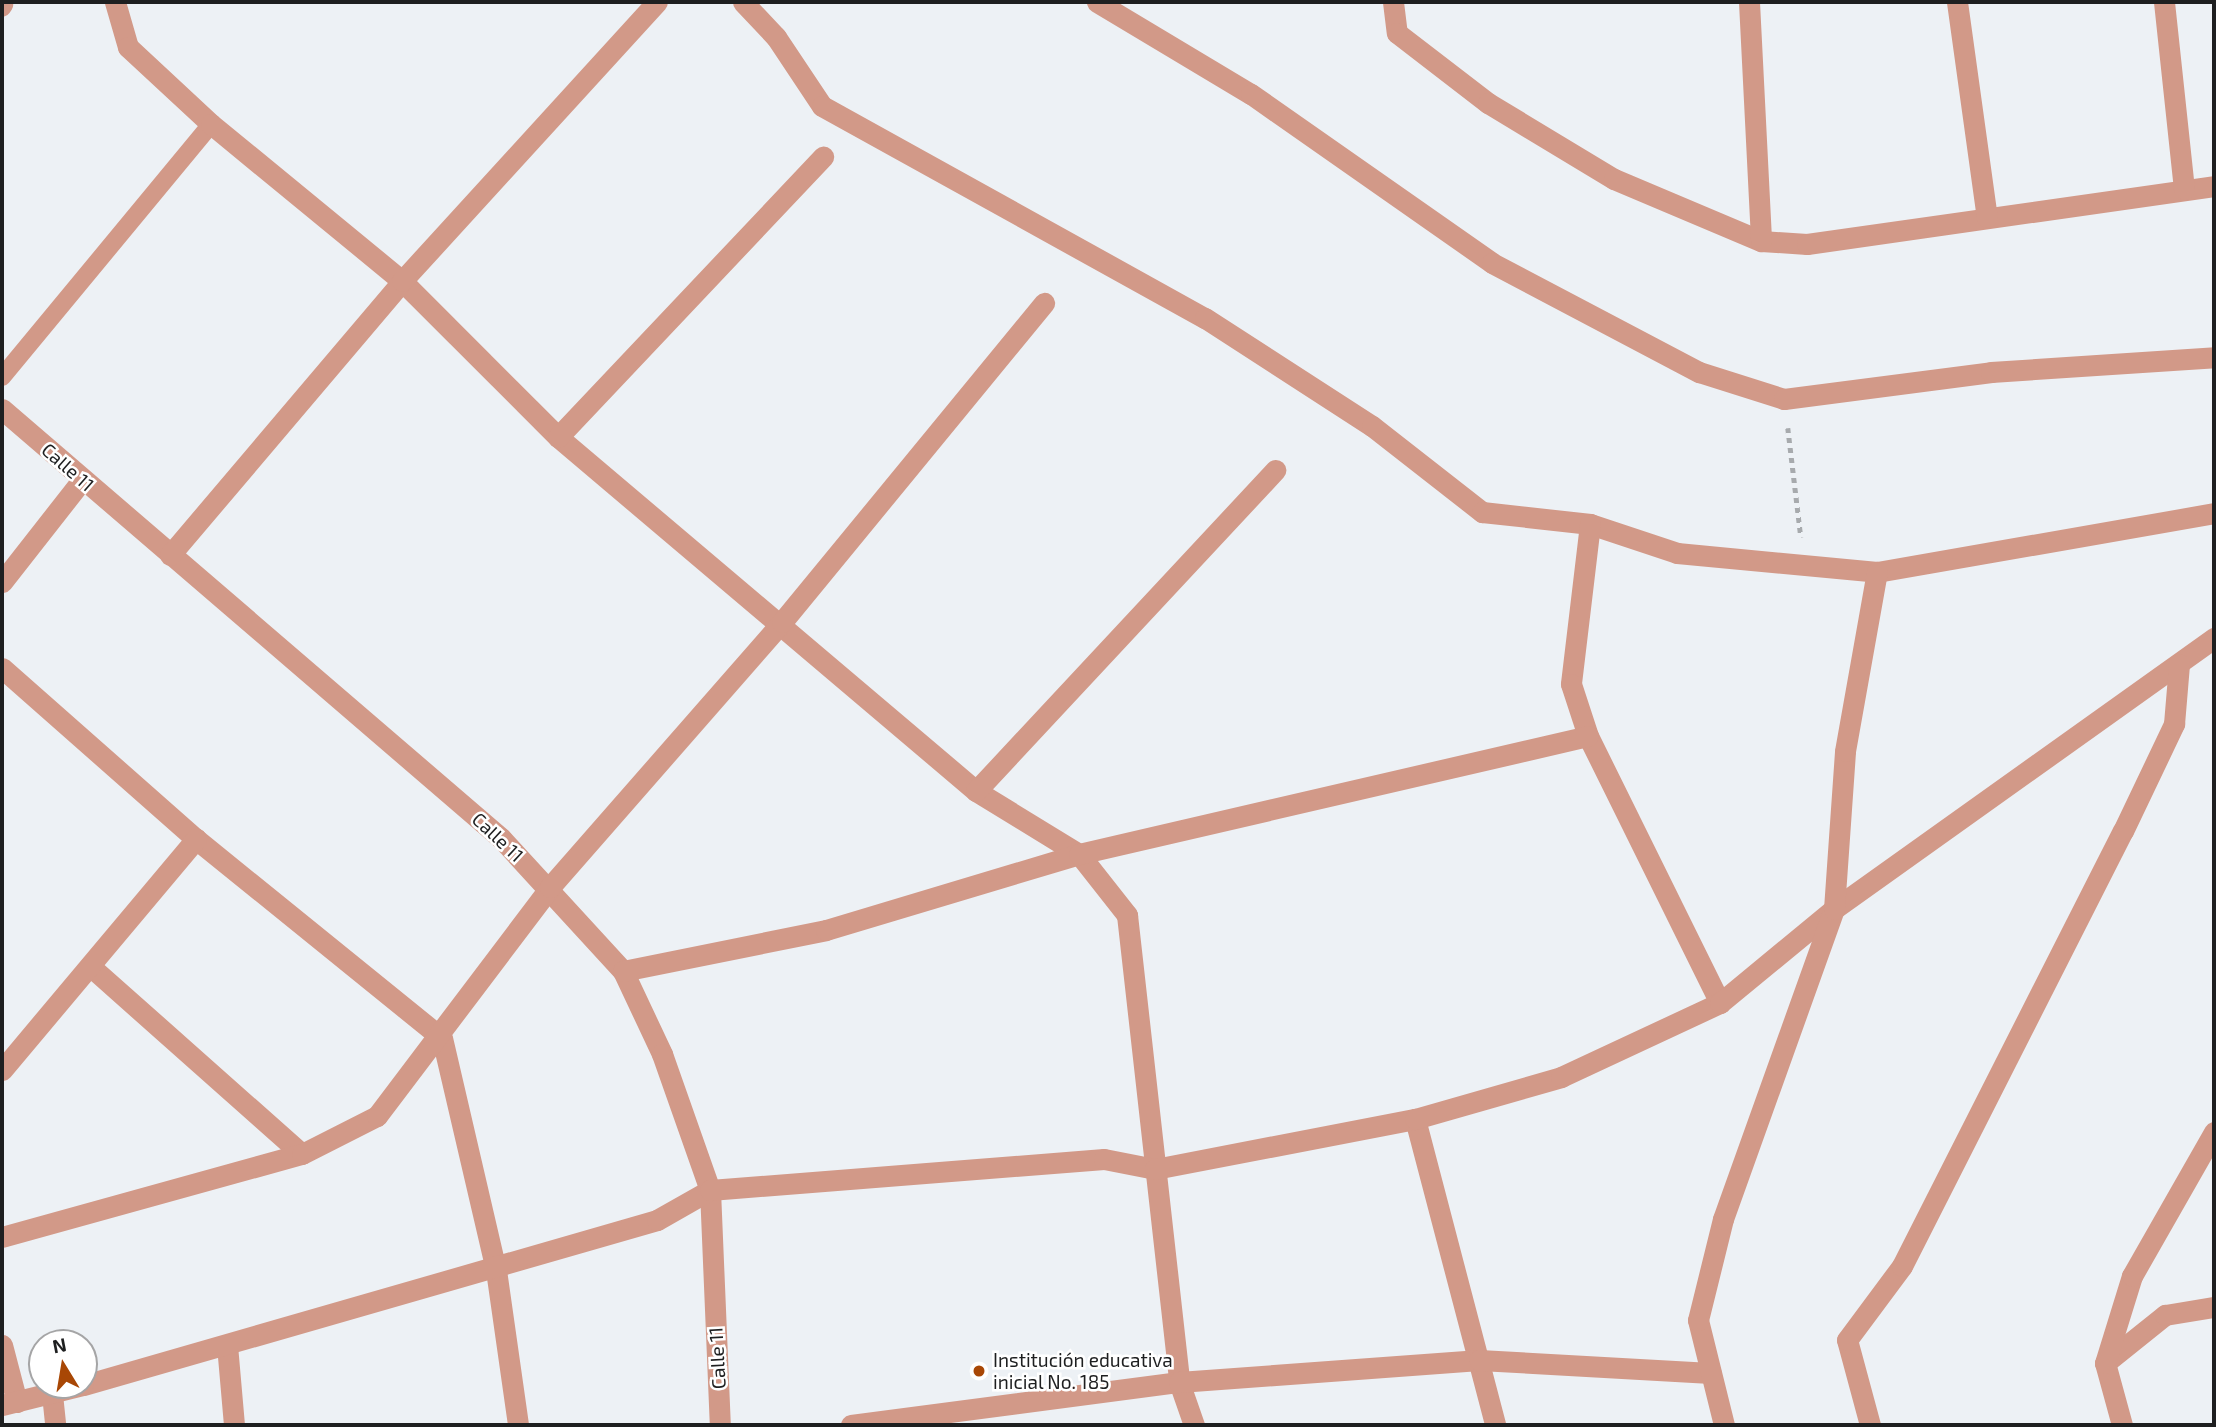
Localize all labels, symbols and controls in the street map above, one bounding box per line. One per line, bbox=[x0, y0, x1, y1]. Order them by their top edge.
street label: Calle 11 bbox=[37, 438, 99, 496]
street label: Calle 11 bbox=[468, 807, 528, 867]
street label: Calle 11 bbox=[704, 1326, 730, 1390]
north arrow bbox=[28, 1329, 98, 1399]
text: N bbox=[50, 1332, 68, 1357]
place label: Institución educativa inicial No. 185 bbox=[993, 1349, 1173, 1393]
marker: Institución educativa inicial No. 185 bbox=[971, 1363, 987, 1379]

